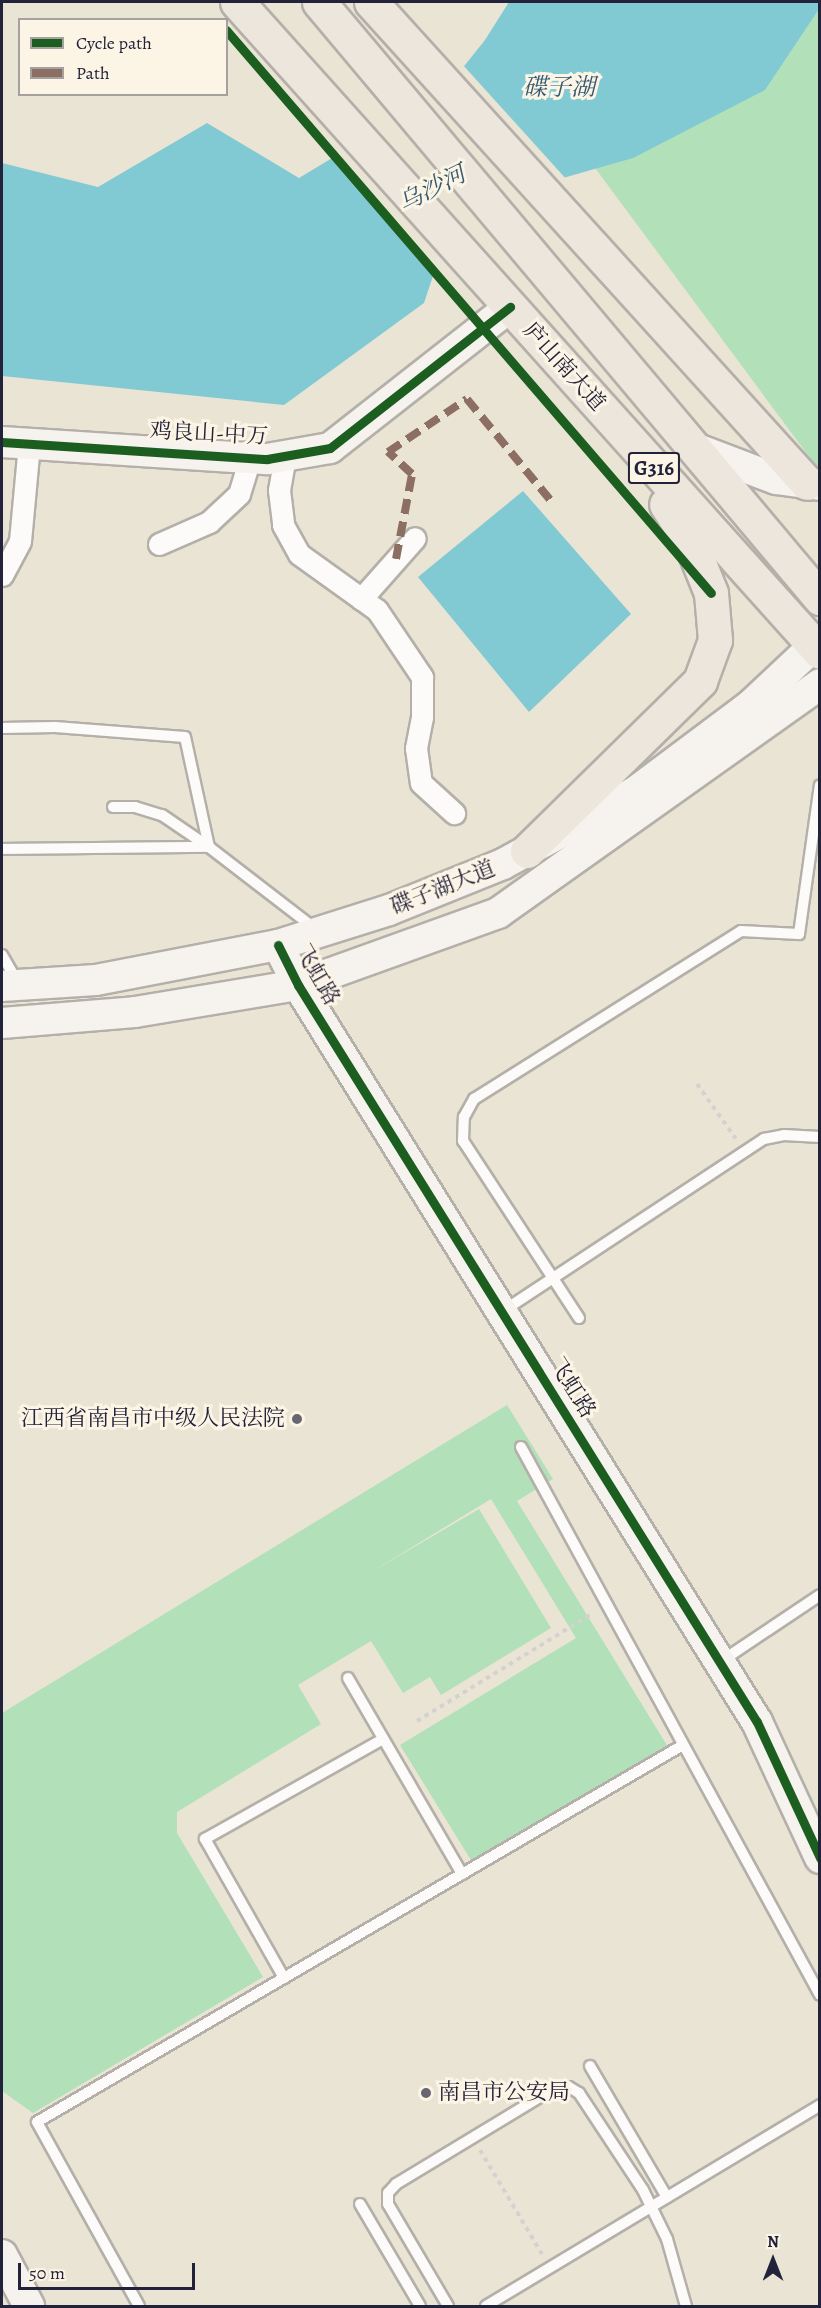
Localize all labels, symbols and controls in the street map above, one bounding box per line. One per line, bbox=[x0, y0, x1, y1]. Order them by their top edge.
legend bbox=[18, 18, 228, 96]
text: Cycle path bbox=[76, 31, 152, 55]
text: Path bbox=[76, 61, 110, 85]
water label: 碟子湖 bbox=[523, 74, 595, 102]
water label: 乌沙河 bbox=[393, 160, 471, 218]
street label: 庐山南大道 bbox=[517, 317, 611, 417]
street label: 鸡良山-中万 bbox=[149, 418, 269, 450]
road number: G316 bbox=[627, 450, 681, 486]
street label: 碟子湖大道 bbox=[387, 855, 499, 921]
street label: 飞虹路 bbox=[289, 940, 345, 1010]
street label: 飞虹路 bbox=[543, 1353, 601, 1423]
place label: 江西省南昌市中级人民法院 bbox=[21, 1406, 285, 1432]
marker: 江西省南昌市中级人民法院 bbox=[290, 1412, 304, 1426]
place label: 南昌市公安局 bbox=[438, 2080, 570, 2106]
marker: 南昌市公安局 bbox=[419, 2086, 433, 2100]
north arrow bbox=[743, 2230, 803, 2290]
text: N bbox=[767, 2231, 779, 2253]
scale bar bbox=[21, 2251, 198, 2289]
text: 50 m bbox=[29, 2261, 65, 2285]

